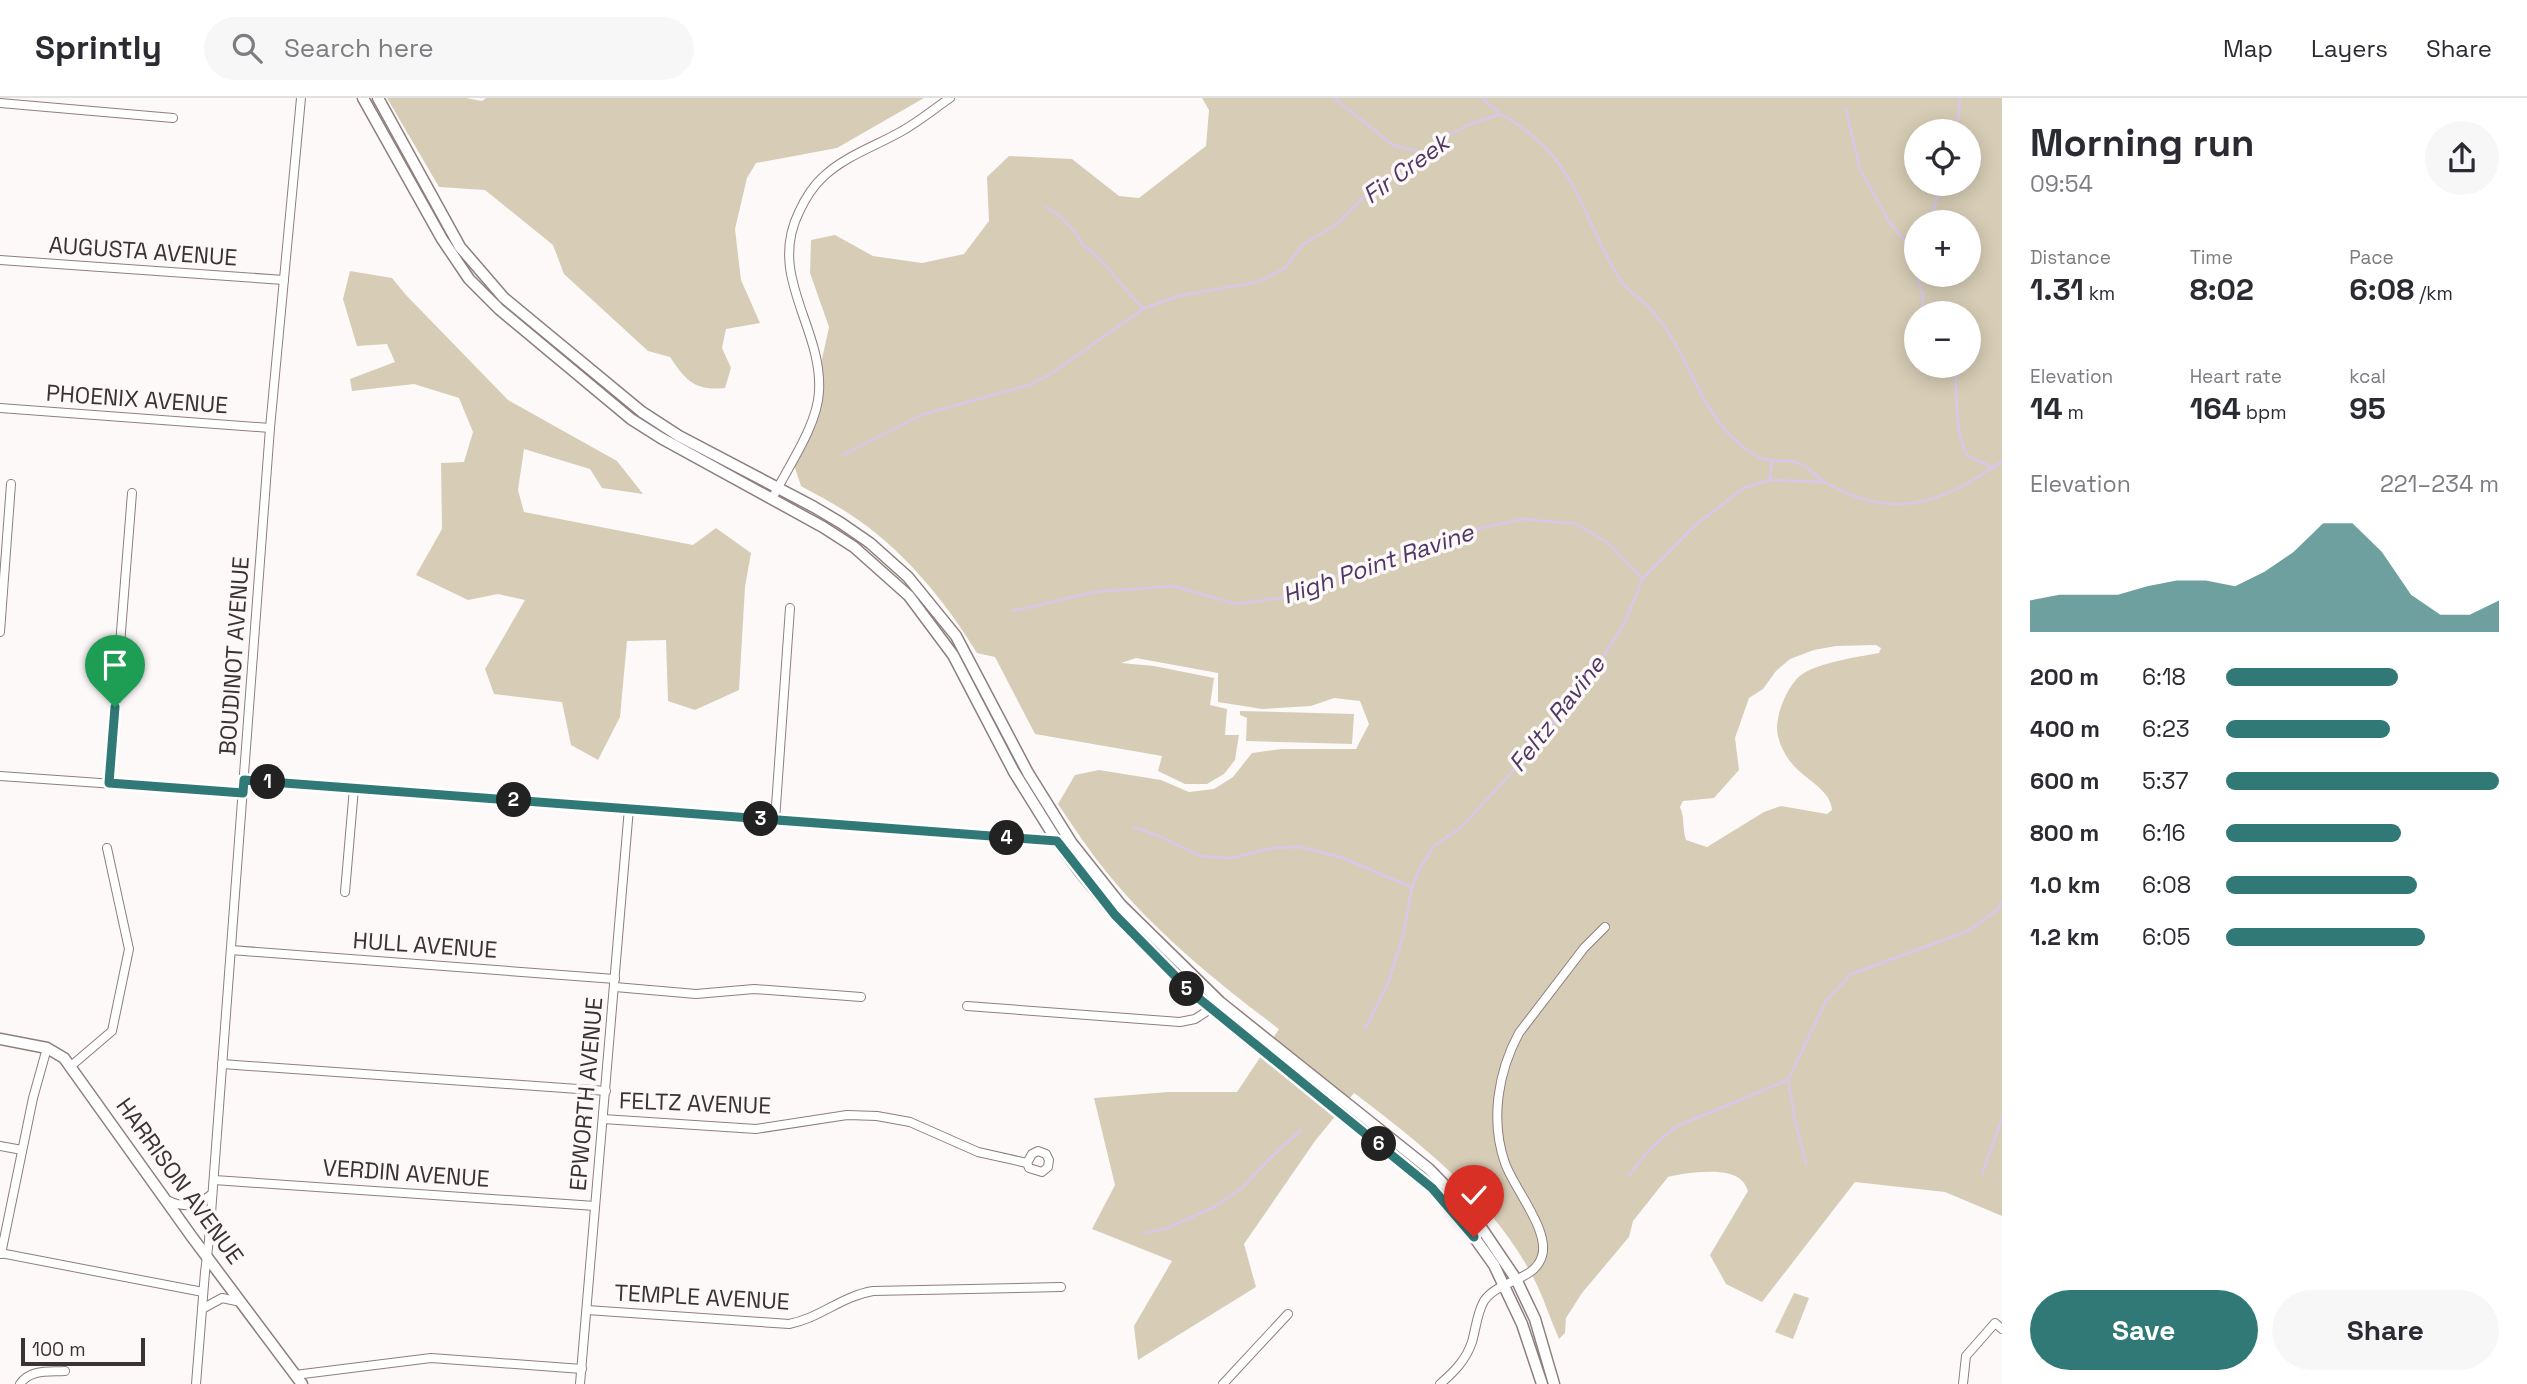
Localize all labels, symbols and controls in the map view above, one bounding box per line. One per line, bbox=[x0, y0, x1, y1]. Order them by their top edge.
search box bbox=[204, 17, 694, 80]
text: Sprintly bbox=[35, 27, 162, 69]
icon: search bbox=[228, 29, 266, 67]
text: Search here bbox=[284, 31, 434, 65]
text: Map bbox=[2223, 33, 2273, 64]
text: Layers bbox=[2311, 33, 2388, 64]
text: Share bbox=[2426, 33, 2492, 64]
map controls bbox=[1904, 119, 1981, 378]
button: locate bbox=[1904, 119, 1981, 196]
text: Morning run bbox=[2030, 119, 2255, 167]
button: share bbox=[2425, 121, 2499, 195]
water label: Fir Creek bbox=[1356, 125, 1458, 210]
text: 09:54 bbox=[2030, 169, 2093, 199]
button: + bbox=[1904, 210, 1981, 287]
street label: AUGUSTA AVENUE bbox=[48, 229, 238, 273]
text: Distance bbox=[2030, 245, 2111, 270]
text: Time bbox=[2190, 245, 2233, 270]
text: Pace bbox=[2349, 245, 2394, 270]
text: 1.31 bbox=[2030, 270, 2084, 309]
text: 8:02 bbox=[2190, 270, 2254, 309]
text: 6:08 bbox=[2349, 270, 2414, 309]
text: km bbox=[2084, 281, 2115, 306]
text: /km bbox=[2414, 281, 2453, 306]
button: − bbox=[1904, 301, 1981, 378]
text: Elevation bbox=[2030, 364, 2113, 389]
text: Heart rate bbox=[2190, 364, 2282, 389]
text: kcal bbox=[2349, 364, 2386, 389]
street label: PHOENIX AVENUE bbox=[45, 378, 229, 420]
text: 14 bbox=[2030, 389, 2063, 428]
text: 164 bbox=[2190, 389, 2241, 428]
text: 95 bbox=[2349, 389, 2386, 428]
text: m bbox=[2063, 400, 2084, 425]
text: bpm bbox=[2241, 400, 2287, 425]
text: Elevation bbox=[2030, 469, 2131, 499]
text: 221–234 m bbox=[2380, 469, 2499, 499]
water label: High Point Ravine bbox=[1278, 516, 1478, 611]
street label: BOUDINOT AVENUE bbox=[212, 556, 256, 756]
pin bbox=[85, 635, 145, 707]
icon: arrive bbox=[96, 646, 134, 684]
water label: Feltz Ravine bbox=[1502, 649, 1612, 778]
text: 200 m bbox=[2030, 662, 2099, 692]
text: 6:18 bbox=[2142, 662, 2186, 692]
text: 400 m bbox=[2030, 714, 2100, 744]
text: 6:23 bbox=[2142, 714, 2190, 744]
pin: 1 bbox=[250, 764, 286, 800]
text: 600 m bbox=[2030, 766, 2100, 796]
text: 5:37 bbox=[2142, 766, 2188, 796]
text: 1 bbox=[263, 769, 272, 794]
pin: 2 bbox=[496, 782, 532, 818]
text: 2 bbox=[508, 787, 519, 812]
pin: 3 bbox=[744, 802, 778, 836]
text: 3 bbox=[755, 806, 766, 831]
text: 800 m bbox=[2030, 818, 2099, 848]
text: 6:16 bbox=[2142, 818, 2186, 848]
pin: 4 bbox=[990, 820, 1024, 856]
text: 4 bbox=[1000, 825, 1013, 850]
text: 1.0 km bbox=[2030, 870, 2100, 900]
text: 6:08 bbox=[2142, 870, 2191, 900]
text: 1.2 km bbox=[2030, 922, 2099, 952]
text: 6:05 bbox=[2142, 922, 2190, 952]
street label: HULL AVENUE bbox=[352, 925, 498, 965]
pin: 5 bbox=[1170, 972, 1204, 1006]
text: 5 bbox=[1181, 976, 1192, 1001]
street label: EPWORTH AVENUE bbox=[563, 996, 609, 1192]
street label: FELTZ AVENUE bbox=[618, 1085, 772, 1121]
street label: HARRISON AVENUE bbox=[109, 1092, 251, 1270]
pin: 6 bbox=[1362, 1126, 1396, 1162]
text: 6 bbox=[1373, 1131, 1384, 1156]
street label: VERDIN AVENUE bbox=[321, 1152, 491, 1194]
pin bbox=[1444, 1165, 1504, 1237]
icon: check bbox=[1455, 1176, 1493, 1214]
street label: TEMPLE AVENUE bbox=[614, 1277, 790, 1317]
button: Save bbox=[2030, 1290, 2258, 1370]
button: Share bbox=[2272, 1290, 2499, 1370]
scale bar bbox=[21, 1335, 145, 1367]
text: 100 m bbox=[32, 1337, 86, 1362]

